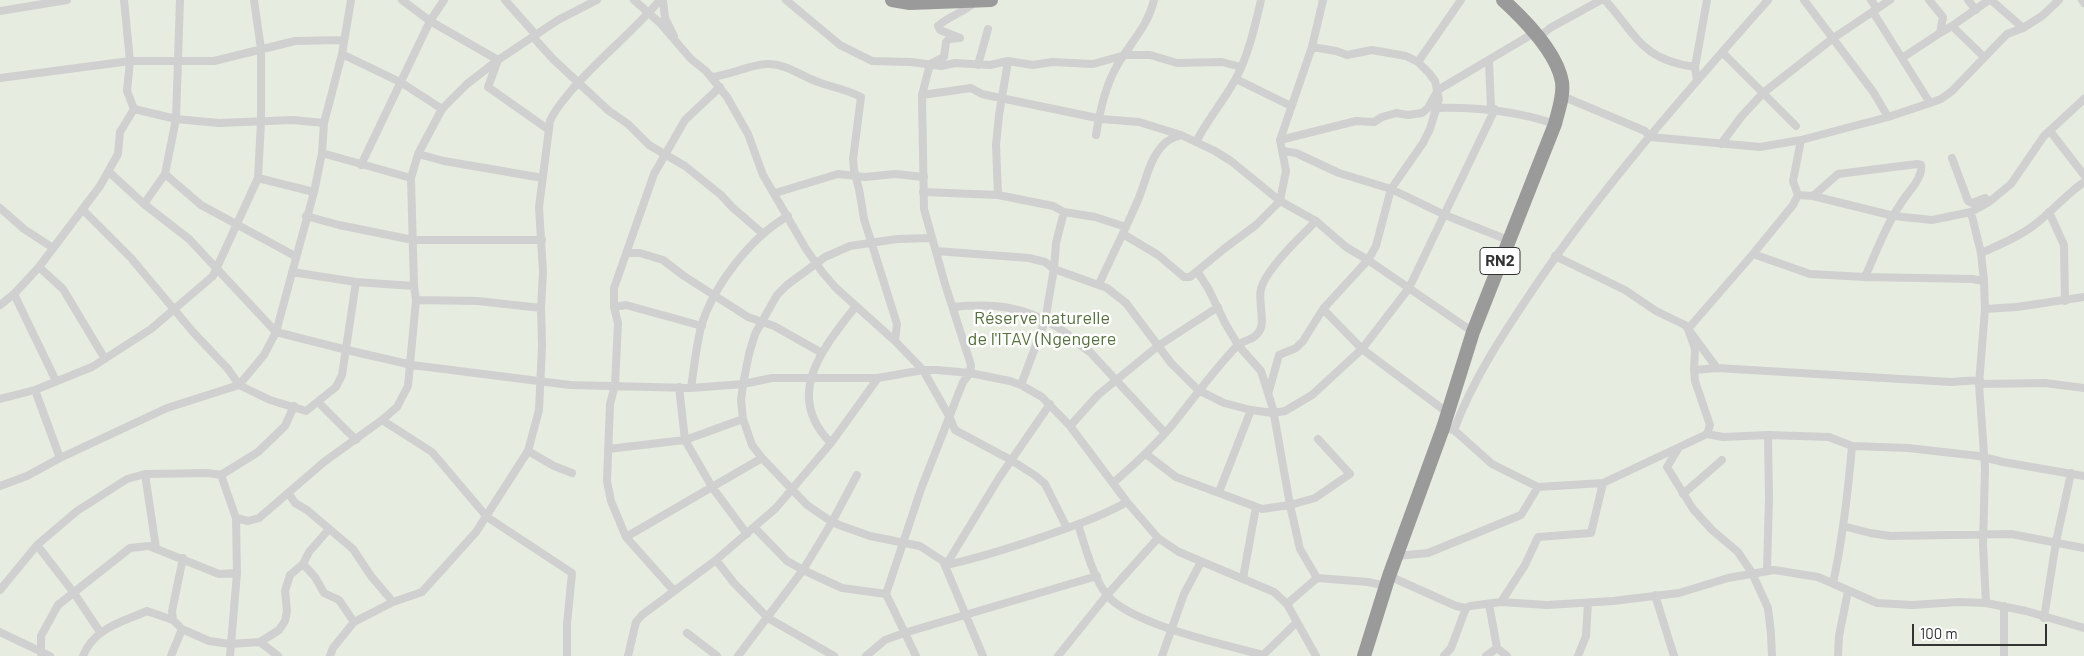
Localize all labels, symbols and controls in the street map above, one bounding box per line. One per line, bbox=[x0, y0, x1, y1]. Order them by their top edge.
road number: RN2 bbox=[1480, 248, 1520, 274]
park label: Réserve naturelle de l'ITAV (Ngengere bbox=[968, 307, 1116, 350]
scale bar bbox=[1914, 614, 2049, 646]
text: 100 m bbox=[1920, 624, 1958, 642]

